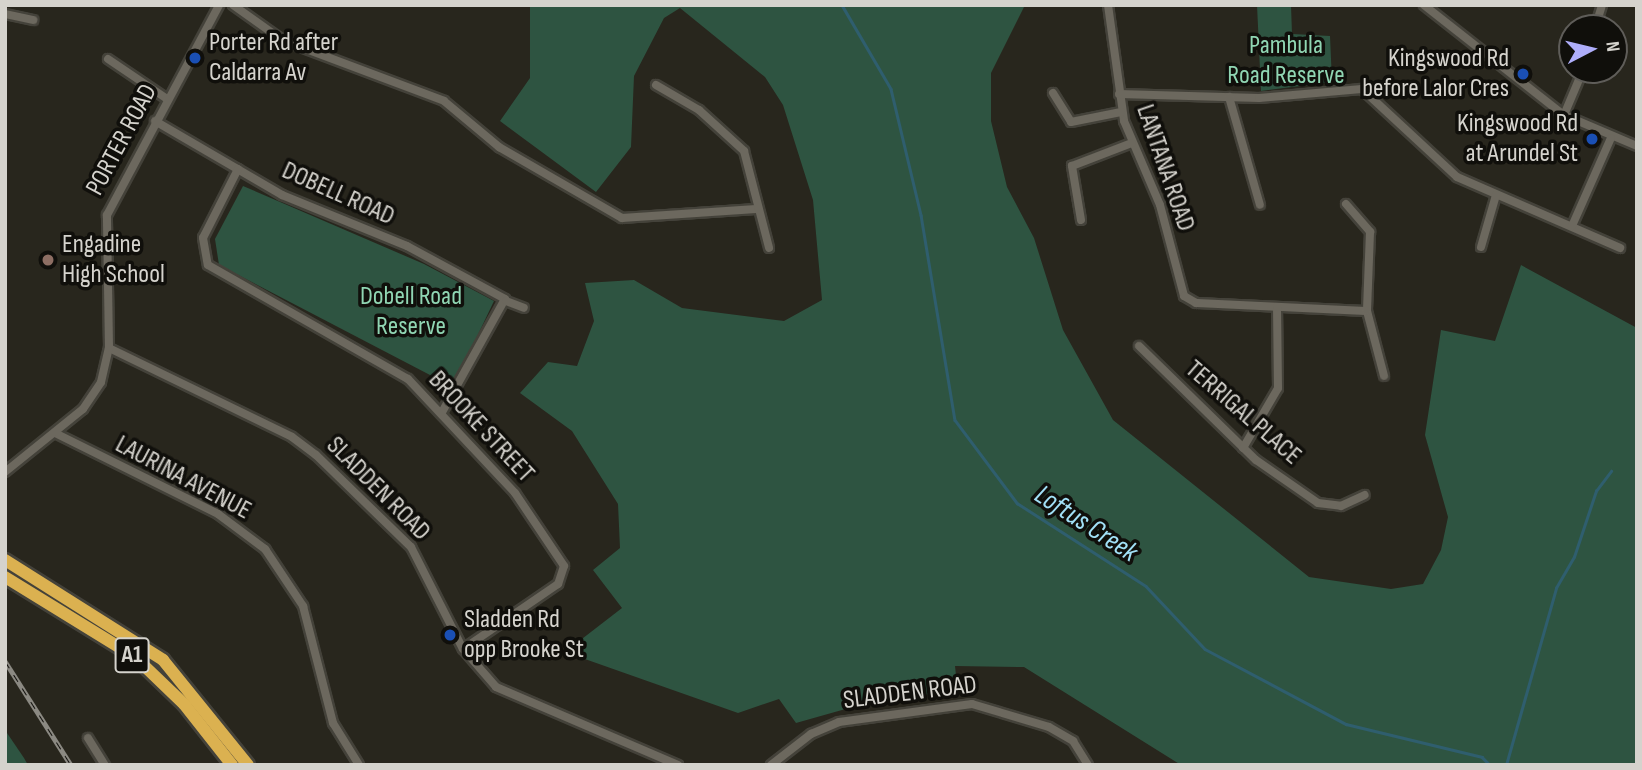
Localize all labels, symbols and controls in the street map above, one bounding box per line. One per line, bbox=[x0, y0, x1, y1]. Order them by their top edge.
north arrow bbox=[1558, 14, 1628, 84]
place label: Porter Rd after Caldarra Av bbox=[209, 27, 338, 88]
park label: Pambula Road Reserve bbox=[1227, 30, 1345, 92]
text: N bbox=[1600, 40, 1624, 53]
place label: Kingswood Rd before Lalor Cres bbox=[1362, 43, 1509, 104]
marker: Porter Rd after Caldarra Av bbox=[187, 50, 203, 66]
marker: Kingswood Rd before Lalor Cres bbox=[1515, 66, 1531, 82]
street label: PORTER ROAD bbox=[80, 79, 164, 201]
street label: LANTANA ROAD bbox=[1129, 101, 1201, 235]
place label: Kingswood Rd at Arundel St bbox=[1457, 108, 1578, 170]
marker: Kingswood Rd at Arundel St bbox=[1584, 131, 1600, 147]
street label: DOBELL ROAD bbox=[277, 155, 399, 233]
place label: Engadine High School bbox=[62, 229, 165, 290]
marker: Engadine High School bbox=[40, 252, 56, 268]
park label: Dobell Road Reserve bbox=[360, 281, 462, 342]
street label: TERRIGAL PLACE bbox=[1179, 354, 1307, 472]
street label: BROOKE STREET bbox=[422, 365, 540, 489]
street label: LAURINA AVENUE bbox=[110, 429, 256, 527]
street label: SLADDEN ROAD bbox=[319, 430, 437, 548]
water label: Loftus Creek bbox=[1028, 478, 1144, 570]
place label: Sladden Rd opp Brooke St bbox=[464, 604, 584, 666]
marker: Sladden Rd opp Brooke St bbox=[442, 627, 458, 643]
road number: A1 bbox=[114, 634, 150, 676]
street label: SLADDEN ROAD bbox=[841, 669, 979, 717]

